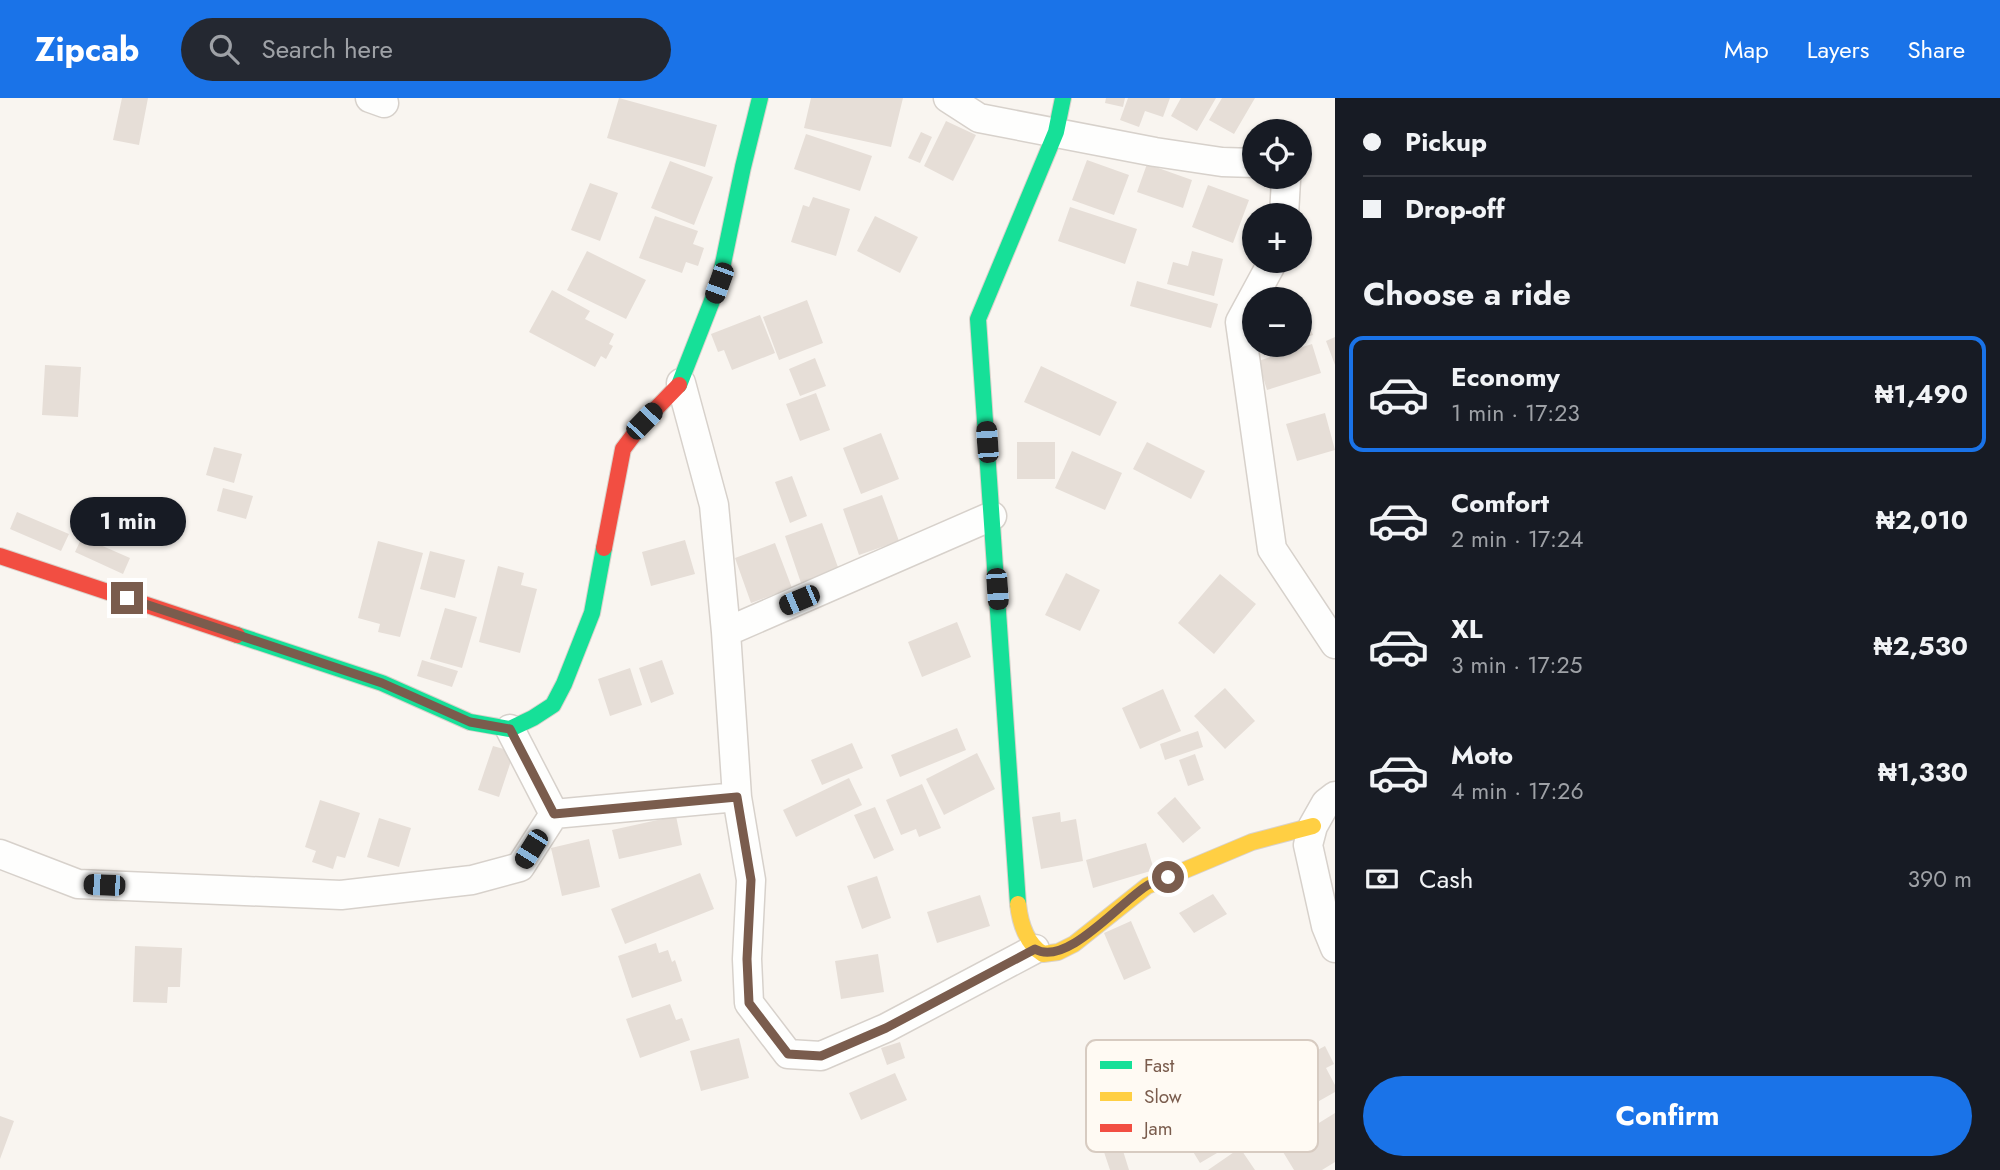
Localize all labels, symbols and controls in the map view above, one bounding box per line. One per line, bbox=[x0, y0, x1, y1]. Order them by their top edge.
search box bbox=[181, 18, 671, 81]
text: Zipcab bbox=[35, 26, 139, 73]
icon: search bbox=[205, 30, 243, 68]
text: Search here bbox=[261, 30, 393, 68]
text: Map bbox=[1724, 32, 1769, 67]
text: Layers bbox=[1807, 32, 1869, 67]
text: Share bbox=[1907, 32, 1965, 67]
map controls bbox=[1242, 119, 1312, 357]
button: locate bbox=[1242, 119, 1312, 189]
text: Pickup bbox=[1405, 123, 1487, 161]
text: Drop-off bbox=[1405, 190, 1505, 228]
button: + bbox=[1242, 203, 1312, 273]
car bbox=[702, 260, 737, 306]
text: Choose a ride bbox=[1363, 271, 1571, 317]
button: − bbox=[1242, 287, 1312, 357]
text: Economy bbox=[1451, 358, 1560, 396]
icon: car bbox=[1367, 363, 1430, 426]
text: ₦1,490 bbox=[1875, 375, 1968, 413]
text: 1 min · 17:23 bbox=[1451, 396, 1580, 430]
car bbox=[622, 399, 667, 443]
car bbox=[976, 420, 999, 464]
text: Comfort bbox=[1451, 484, 1549, 522]
icon: car bbox=[1367, 489, 1430, 552]
callout: 1 min bbox=[69, 496, 185, 546]
text: ₦2,010 bbox=[1876, 501, 1968, 539]
text: 1 min bbox=[99, 504, 157, 538]
text: 2 min · 17:24 bbox=[1451, 522, 1584, 556]
car bbox=[986, 567, 1009, 611]
route end bbox=[111, 582, 143, 614]
car bbox=[776, 582, 823, 618]
text: XL bbox=[1451, 610, 1483, 648]
icon: car bbox=[1367, 615, 1430, 678]
text: ₦2,530 bbox=[1874, 627, 1968, 665]
text: 3 min · 17:25 bbox=[1451, 648, 1583, 682]
text: Moto bbox=[1451, 736, 1513, 774]
icon: car bbox=[1367, 741, 1430, 804]
text: ₦1,330 bbox=[1878, 753, 1968, 791]
text: 4 min · 17:26 bbox=[1451, 774, 1584, 808]
car bbox=[511, 826, 552, 872]
icon: cash bbox=[1363, 860, 1401, 898]
text: Cash bbox=[1419, 860, 1473, 898]
route start bbox=[1152, 861, 1184, 893]
text: 390 m bbox=[1908, 862, 1972, 896]
car bbox=[83, 874, 126, 896]
legend bbox=[1086, 1040, 1318, 1152]
text: Fast bbox=[1144, 1052, 1175, 1079]
button: Confirm bbox=[1363, 1076, 1972, 1156]
text: Slow bbox=[1144, 1083, 1182, 1110]
text: Jam bbox=[1141, 1115, 1173, 1142]

